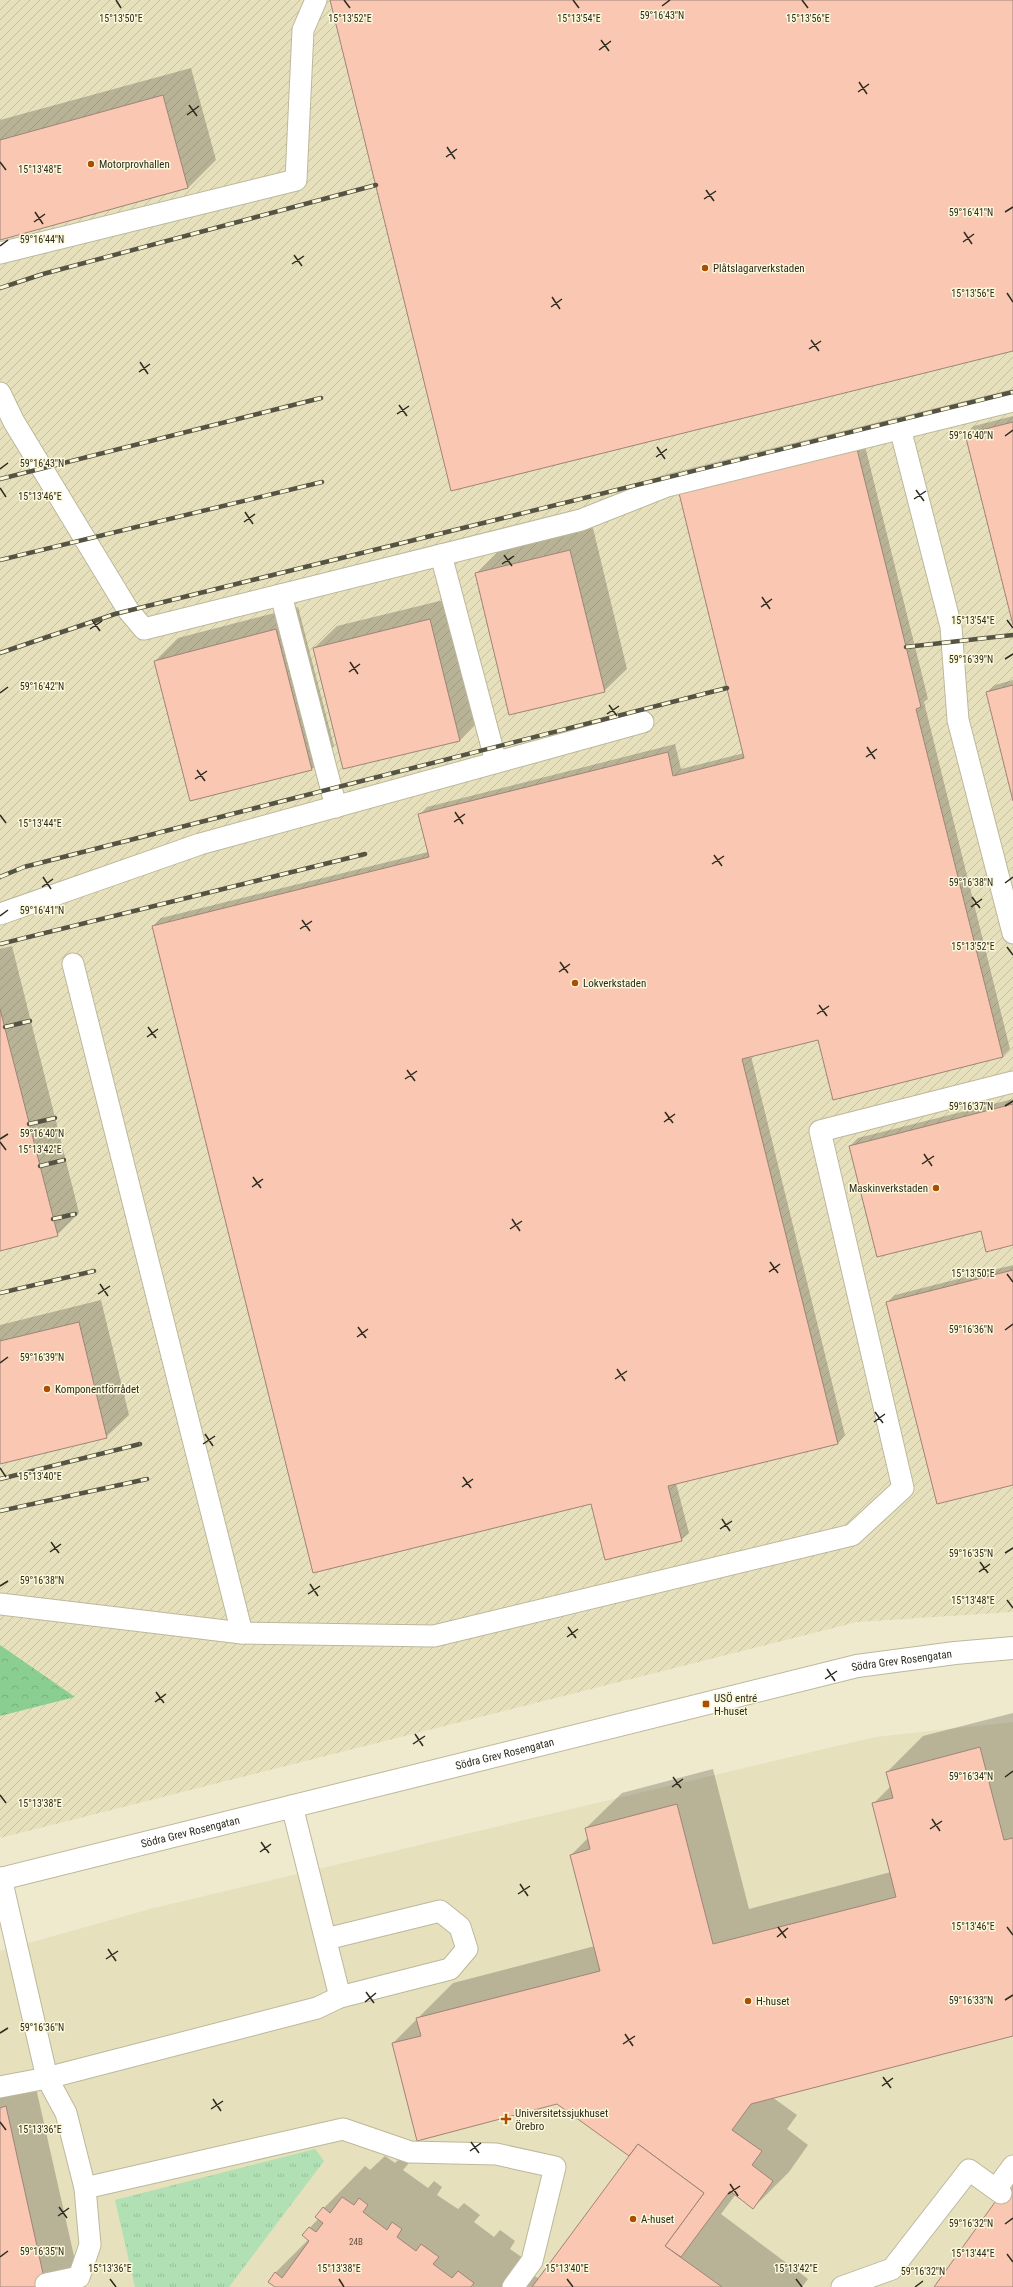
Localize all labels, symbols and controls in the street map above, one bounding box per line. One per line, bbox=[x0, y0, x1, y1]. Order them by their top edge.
text: 59°16'43"N bbox=[640, 10, 684, 21]
text: 15°13'50"E bbox=[99, 13, 143, 24]
text: 15°13'52"E bbox=[328, 13, 372, 24]
text: 15°13'54"E bbox=[557, 13, 601, 24]
text: 15°13'56"E bbox=[786, 13, 830, 24]
place label: Motorprovhallen bbox=[99, 158, 170, 171]
marker: Motorprovhallen bbox=[86, 159, 96, 169]
text: 15°13'48"E bbox=[18, 164, 62, 175]
text: 59°16'41"N bbox=[949, 207, 993, 218]
text: 59°16'44"N bbox=[20, 234, 64, 245]
place label: Plåtslagarverkstaden bbox=[713, 262, 805, 275]
marker: Plåtslagarverkstaden bbox=[700, 263, 710, 273]
text: 15°13'56"E bbox=[951, 288, 995, 299]
text: 59°16'40"N bbox=[949, 430, 993, 441]
text: 59°16'43"N bbox=[20, 458, 64, 469]
text: 15°13'46"E bbox=[18, 491, 62, 502]
text: 15°13'54"E bbox=[951, 615, 995, 626]
text: 59°16'39"N bbox=[949, 654, 993, 665]
text: 59°16'42"N bbox=[20, 681, 64, 692]
text: 15°13'44"E bbox=[18, 818, 62, 829]
text: 59°16'38"N bbox=[949, 877, 993, 888]
text: 59°16'41"N bbox=[20, 905, 64, 916]
text: 15°13'52"E bbox=[951, 941, 995, 952]
place label: Lokverkstaden bbox=[583, 977, 646, 990]
marker: Lokverkstaden bbox=[570, 978, 580, 988]
text: 59°16'37"N bbox=[949, 1101, 993, 1112]
text: 59°16'40"N bbox=[20, 1128, 64, 1139]
text: 15°13'42"E bbox=[18, 1144, 62, 1155]
place label: Maskinverkstaden bbox=[849, 1182, 928, 1195]
marker: Maskinverkstaden bbox=[931, 1183, 941, 1193]
text: 15°13'50"E bbox=[951, 1268, 995, 1279]
text: 59°16'36"N bbox=[949, 1324, 993, 1335]
text: 59°16'39"N bbox=[20, 1352, 64, 1363]
place label: Komponentförrådet bbox=[55, 1383, 139, 1396]
marker: Komponentförrådet bbox=[42, 1384, 52, 1394]
text: 15°13'40"E bbox=[18, 1471, 62, 1482]
text: 59°16'35"N bbox=[949, 1548, 993, 1559]
text: 59°16'38"N bbox=[20, 1575, 64, 1586]
text: 15°13'48"E bbox=[951, 1595, 995, 1606]
street label: Södra Grev Rosengatan bbox=[850, 1647, 953, 1674]
place label: USÖ entré H-huset bbox=[714, 1692, 757, 1718]
marker: USÖ entré H-huset bbox=[701, 1699, 711, 1709]
street label: Södra Grev Rosengatan bbox=[454, 1735, 555, 1772]
text: 59°16'34"N bbox=[949, 1771, 993, 1782]
text: 15°13'38"E bbox=[18, 1798, 62, 1809]
street label: Södra Grev Rosengatan bbox=[140, 1813, 241, 1850]
text: 15°13'46"E bbox=[951, 1921, 995, 1932]
place label: H-huset bbox=[756, 1995, 790, 2008]
text: 59°16'33"N bbox=[949, 1995, 993, 2006]
marker: H-huset bbox=[743, 1996, 753, 2006]
text: 59°16'36"N bbox=[20, 2022, 64, 2033]
place label: Universitetssjukhuset Örebro bbox=[515, 2107, 608, 2133]
marker: Universitetssjukhuset Örebro bbox=[500, 2113, 512, 2125]
text: 15°13'36"E bbox=[18, 2124, 62, 2135]
place label: A-huset bbox=[641, 2213, 674, 2226]
marker: A-huset bbox=[628, 2214, 638, 2224]
text: 59°16'32"N bbox=[949, 2218, 993, 2229]
house number: 24B bbox=[349, 2237, 363, 2247]
text: 59°16'35"N bbox=[20, 2246, 64, 2257]
text: 15°13'44"E bbox=[951, 2248, 995, 2259]
text: 15°13'36"E bbox=[88, 2263, 132, 2274]
text: 15°13'38"E bbox=[317, 2263, 361, 2274]
text: 15°13'40"E bbox=[545, 2263, 589, 2274]
text: 15°13'42"E bbox=[774, 2263, 818, 2274]
text: 59°16'32"N bbox=[901, 2266, 945, 2277]

